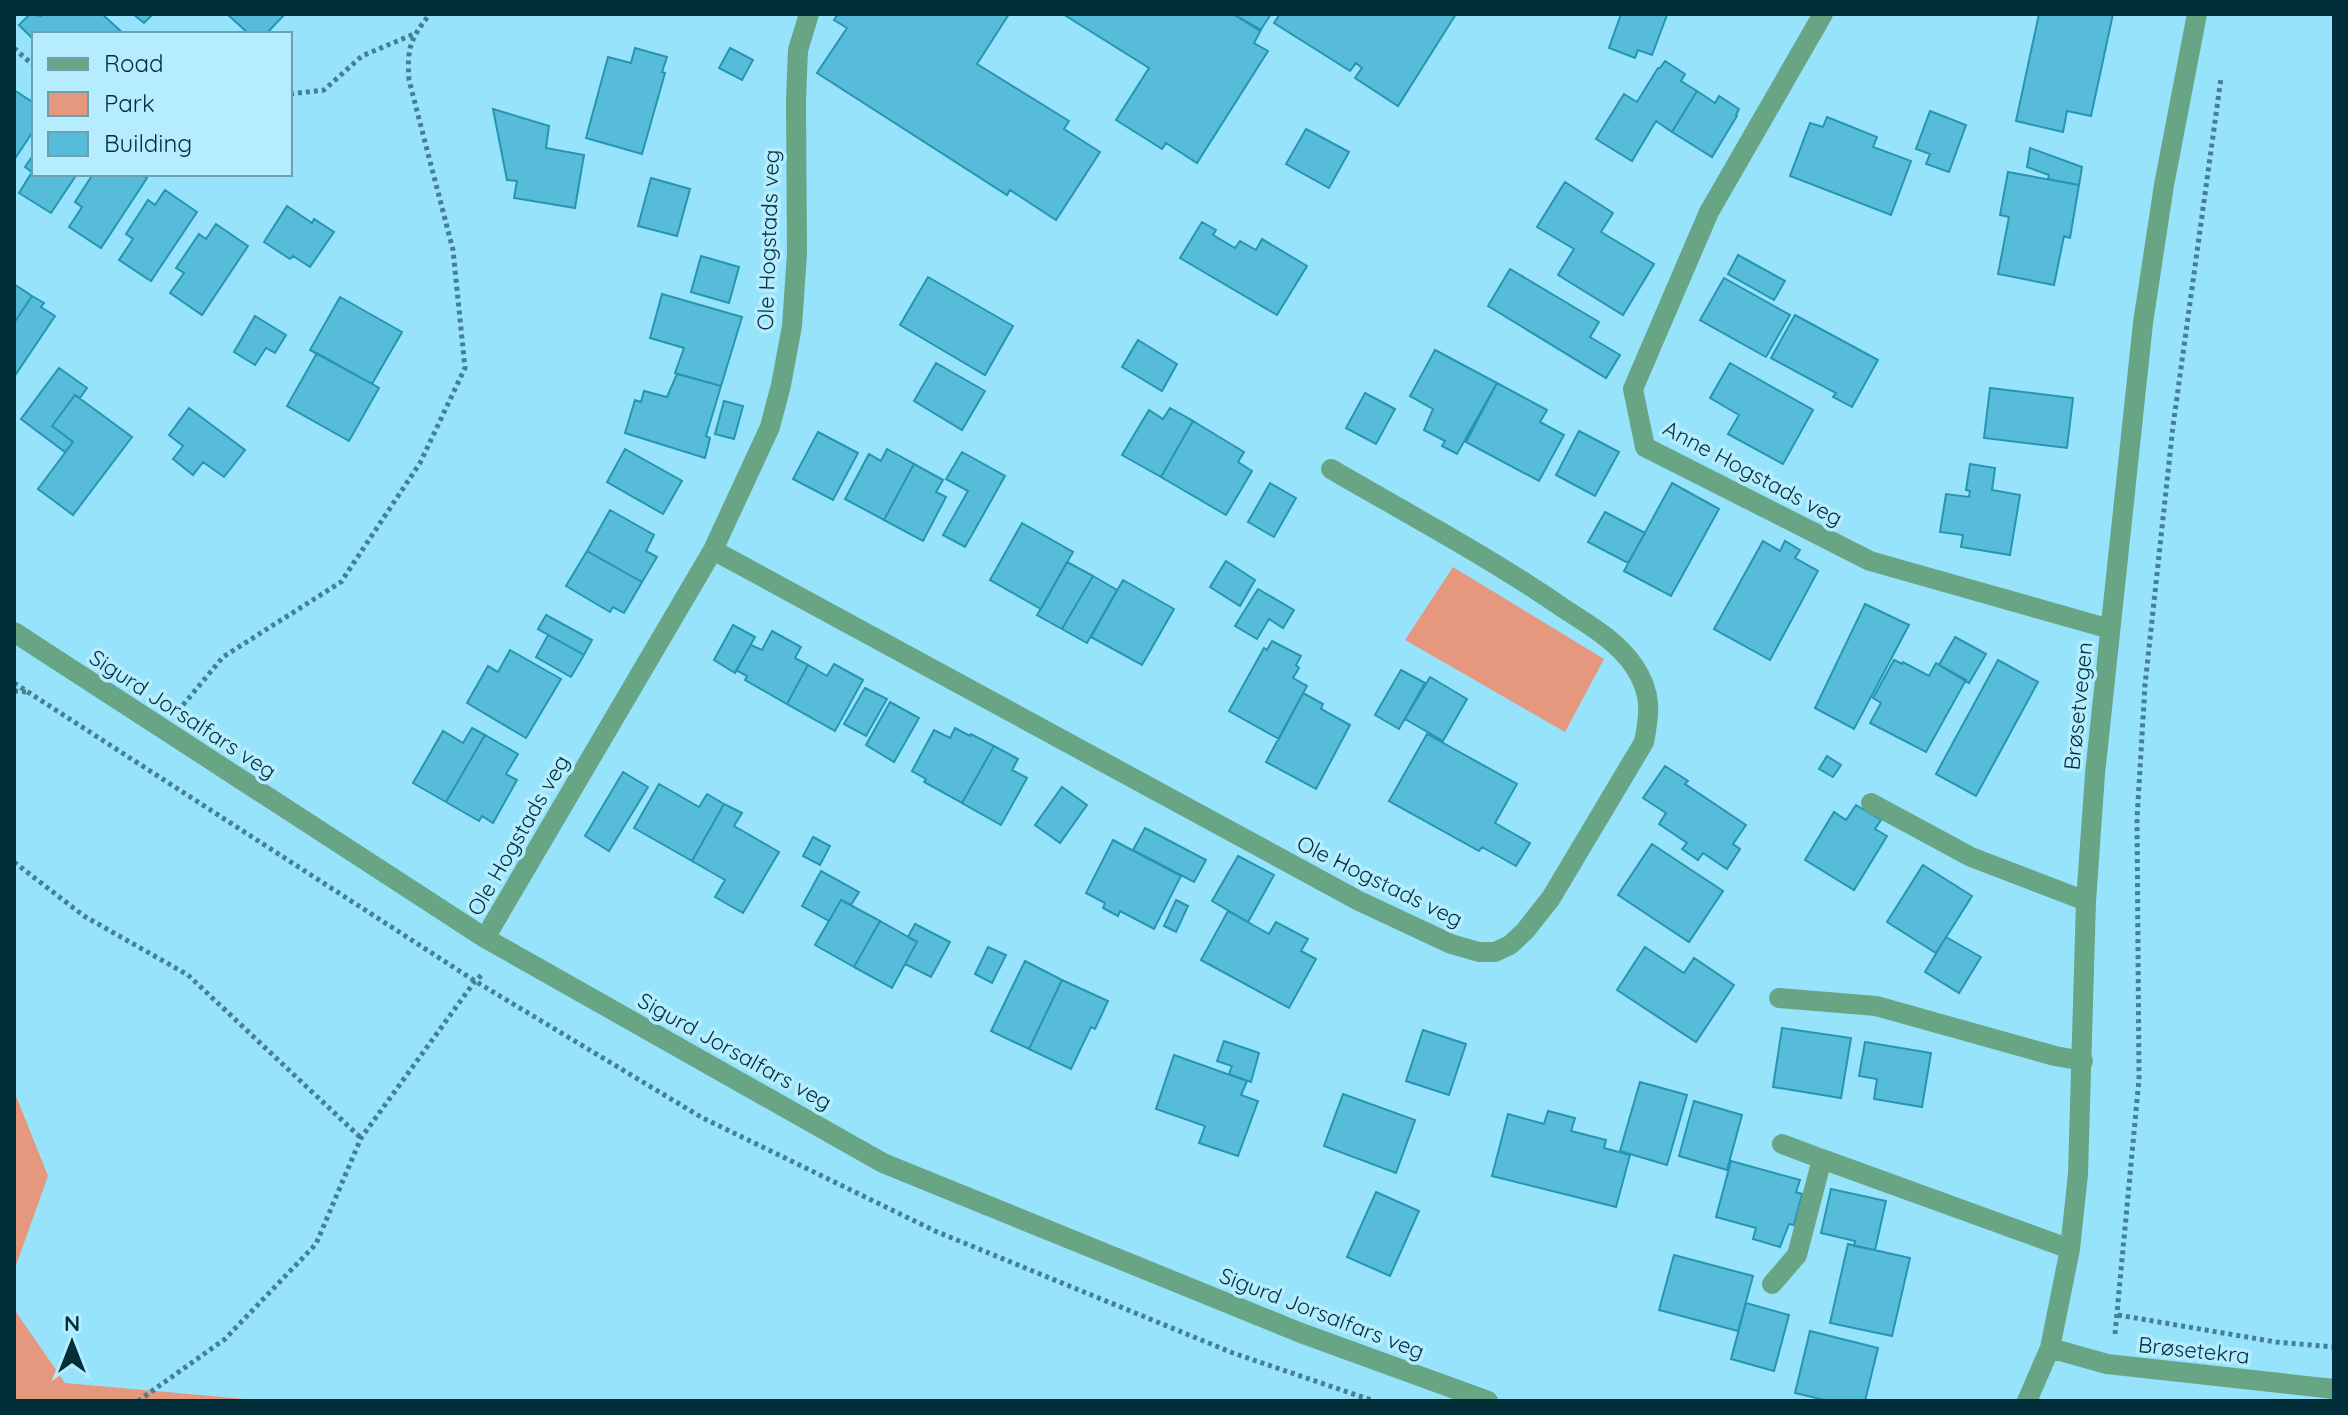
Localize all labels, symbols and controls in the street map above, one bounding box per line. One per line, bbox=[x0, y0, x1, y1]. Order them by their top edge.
legend bbox=[32, 32, 292, 176]
text: Road bbox=[104, 48, 164, 78]
text: Park bbox=[104, 88, 155, 118]
text: Building bbox=[104, 128, 192, 158]
street label: Ole Hogstads veg bbox=[751, 149, 785, 331]
street label: Anne Hogstads veg bbox=[1659, 414, 1847, 532]
street label: Brøsetvegen bbox=[2057, 641, 2099, 771]
street label: Sigurd Jorsalfars veg bbox=[84, 643, 282, 785]
street label: Ole Hogstads veg bbox=[461, 750, 575, 920]
street label: Ole Hogstads veg bbox=[1292, 829, 1468, 933]
street label: Sigurd Jorsalfars veg bbox=[633, 986, 837, 1116]
street label: Sigurd Jorsalfars veg bbox=[1216, 1261, 1428, 1365]
north arrow bbox=[32, 1303, 112, 1383]
text: N bbox=[64, 1309, 80, 1337]
street label: Brøsetekra bbox=[2137, 1330, 2251, 1370]

